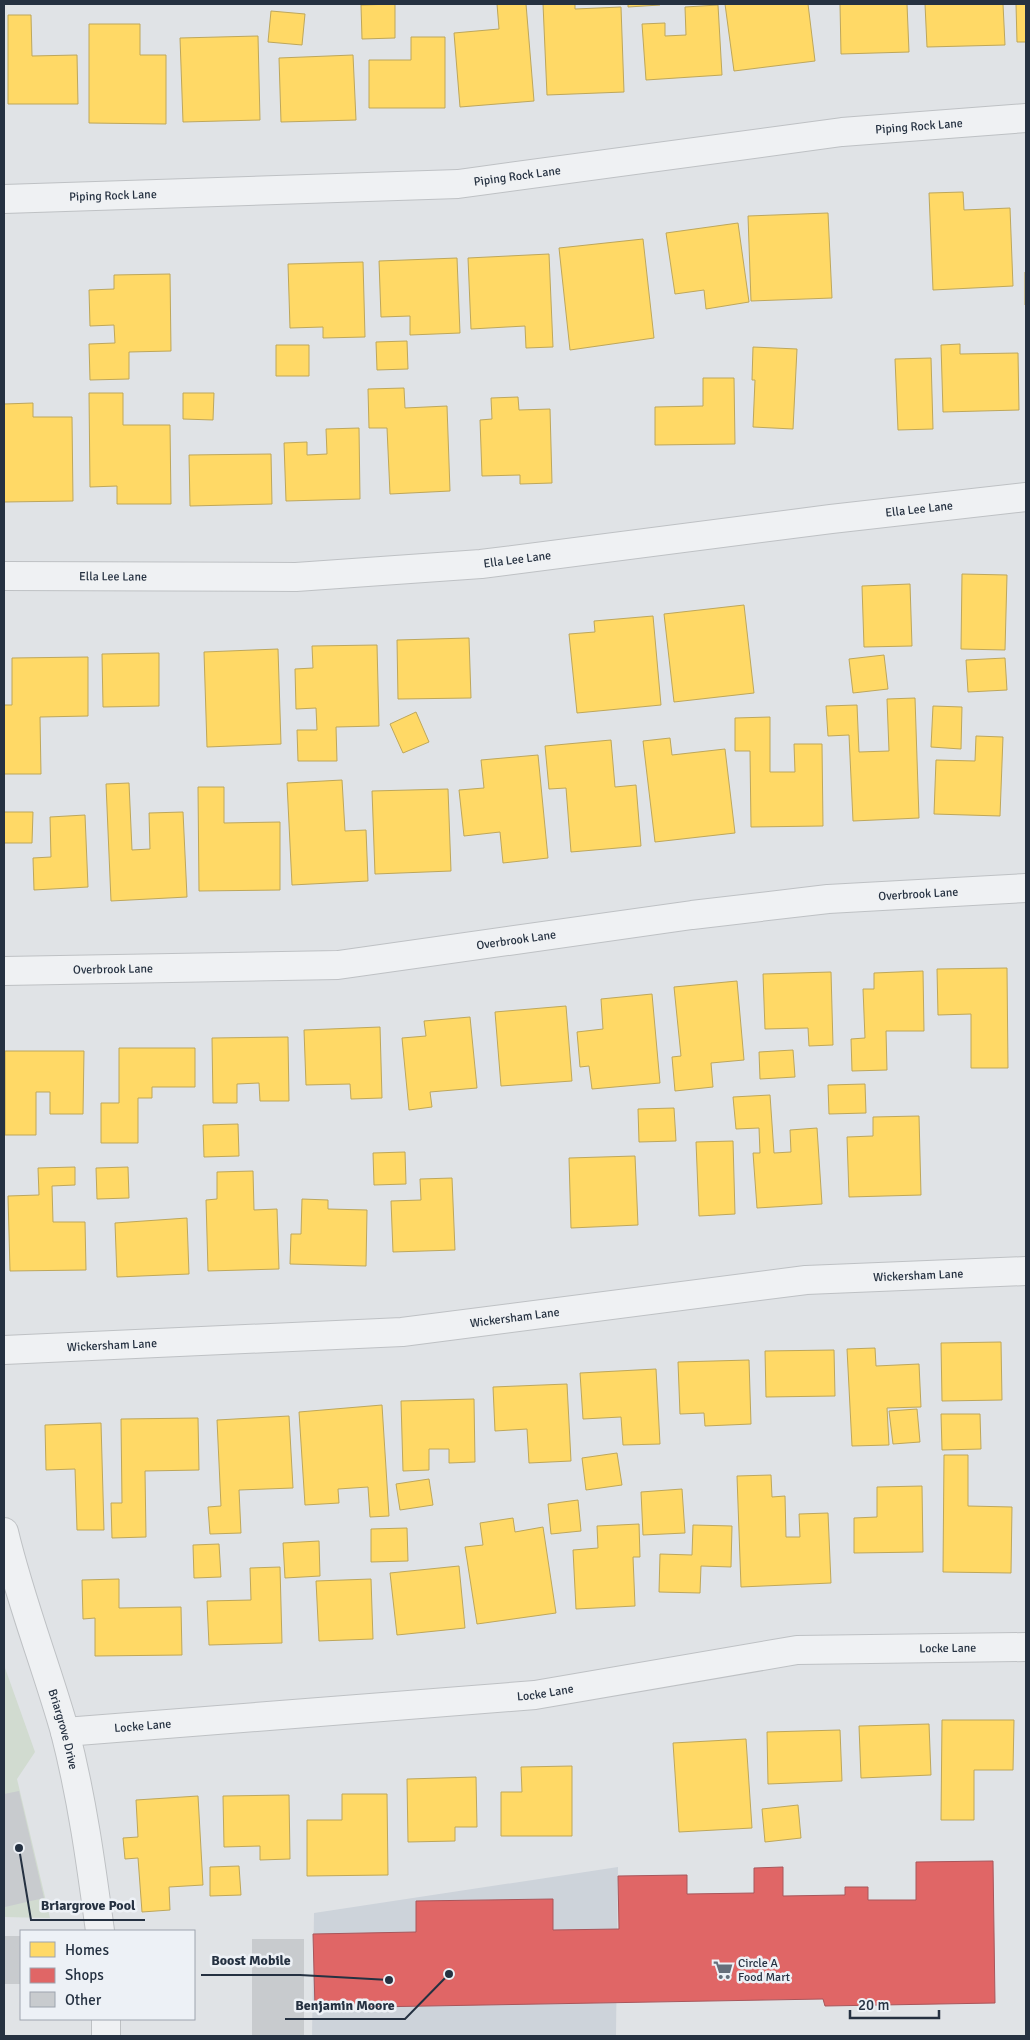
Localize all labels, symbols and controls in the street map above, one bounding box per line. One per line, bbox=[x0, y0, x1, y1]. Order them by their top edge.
street label: Piping Rock Lane bbox=[875, 115, 963, 137]
street label: Piping Rock Lane bbox=[473, 163, 562, 189]
street label: Piping Rock Lane bbox=[69, 186, 157, 204]
street label: Ella Lee Lane bbox=[885, 498, 954, 520]
street label: Ella Lee Lane bbox=[483, 548, 552, 571]
street label: Ella Lee Lane bbox=[79, 569, 147, 584]
street label: Overbrook Lane bbox=[878, 884, 959, 904]
street label: Overbrook Lane bbox=[475, 927, 557, 953]
street label: Overbrook Lane bbox=[73, 961, 153, 977]
street label: Wickersham Lane bbox=[873, 1266, 964, 1285]
street label: Wickersham Lane bbox=[469, 1304, 560, 1331]
street label: Wickersham Lane bbox=[66, 1336, 157, 1355]
street label: Locke Lane bbox=[919, 1640, 976, 1656]
street label: Locke Lane bbox=[516, 1681, 575, 1704]
street label: Briargrove Drive bbox=[45, 1687, 81, 1771]
street label: Locke Lane bbox=[114, 1716, 172, 1736]
callout: Briargrove Pool bbox=[31, 1891, 145, 1920]
text: Briargrove Pool bbox=[41, 1897, 136, 1914]
legend bbox=[20, 1930, 195, 2020]
text: Homes bbox=[65, 1941, 109, 1959]
callout: Boost Mobile bbox=[201, 1946, 300, 1975]
text: Boost Mobile bbox=[211, 1952, 291, 1969]
place label: Circle A Food Mart bbox=[738, 1956, 790, 1985]
supermarket icon: Circle A Food Mart bbox=[712, 1959, 734, 1981]
text: Shops bbox=[65, 1966, 104, 1984]
scale bar bbox=[850, 1988, 939, 2020]
callout: Benjamin Moore bbox=[285, 1990, 405, 2019]
text: Other bbox=[65, 1991, 102, 2009]
text: 20 m bbox=[858, 1996, 889, 2014]
text: Benjamin Moore bbox=[295, 1997, 395, 2014]

